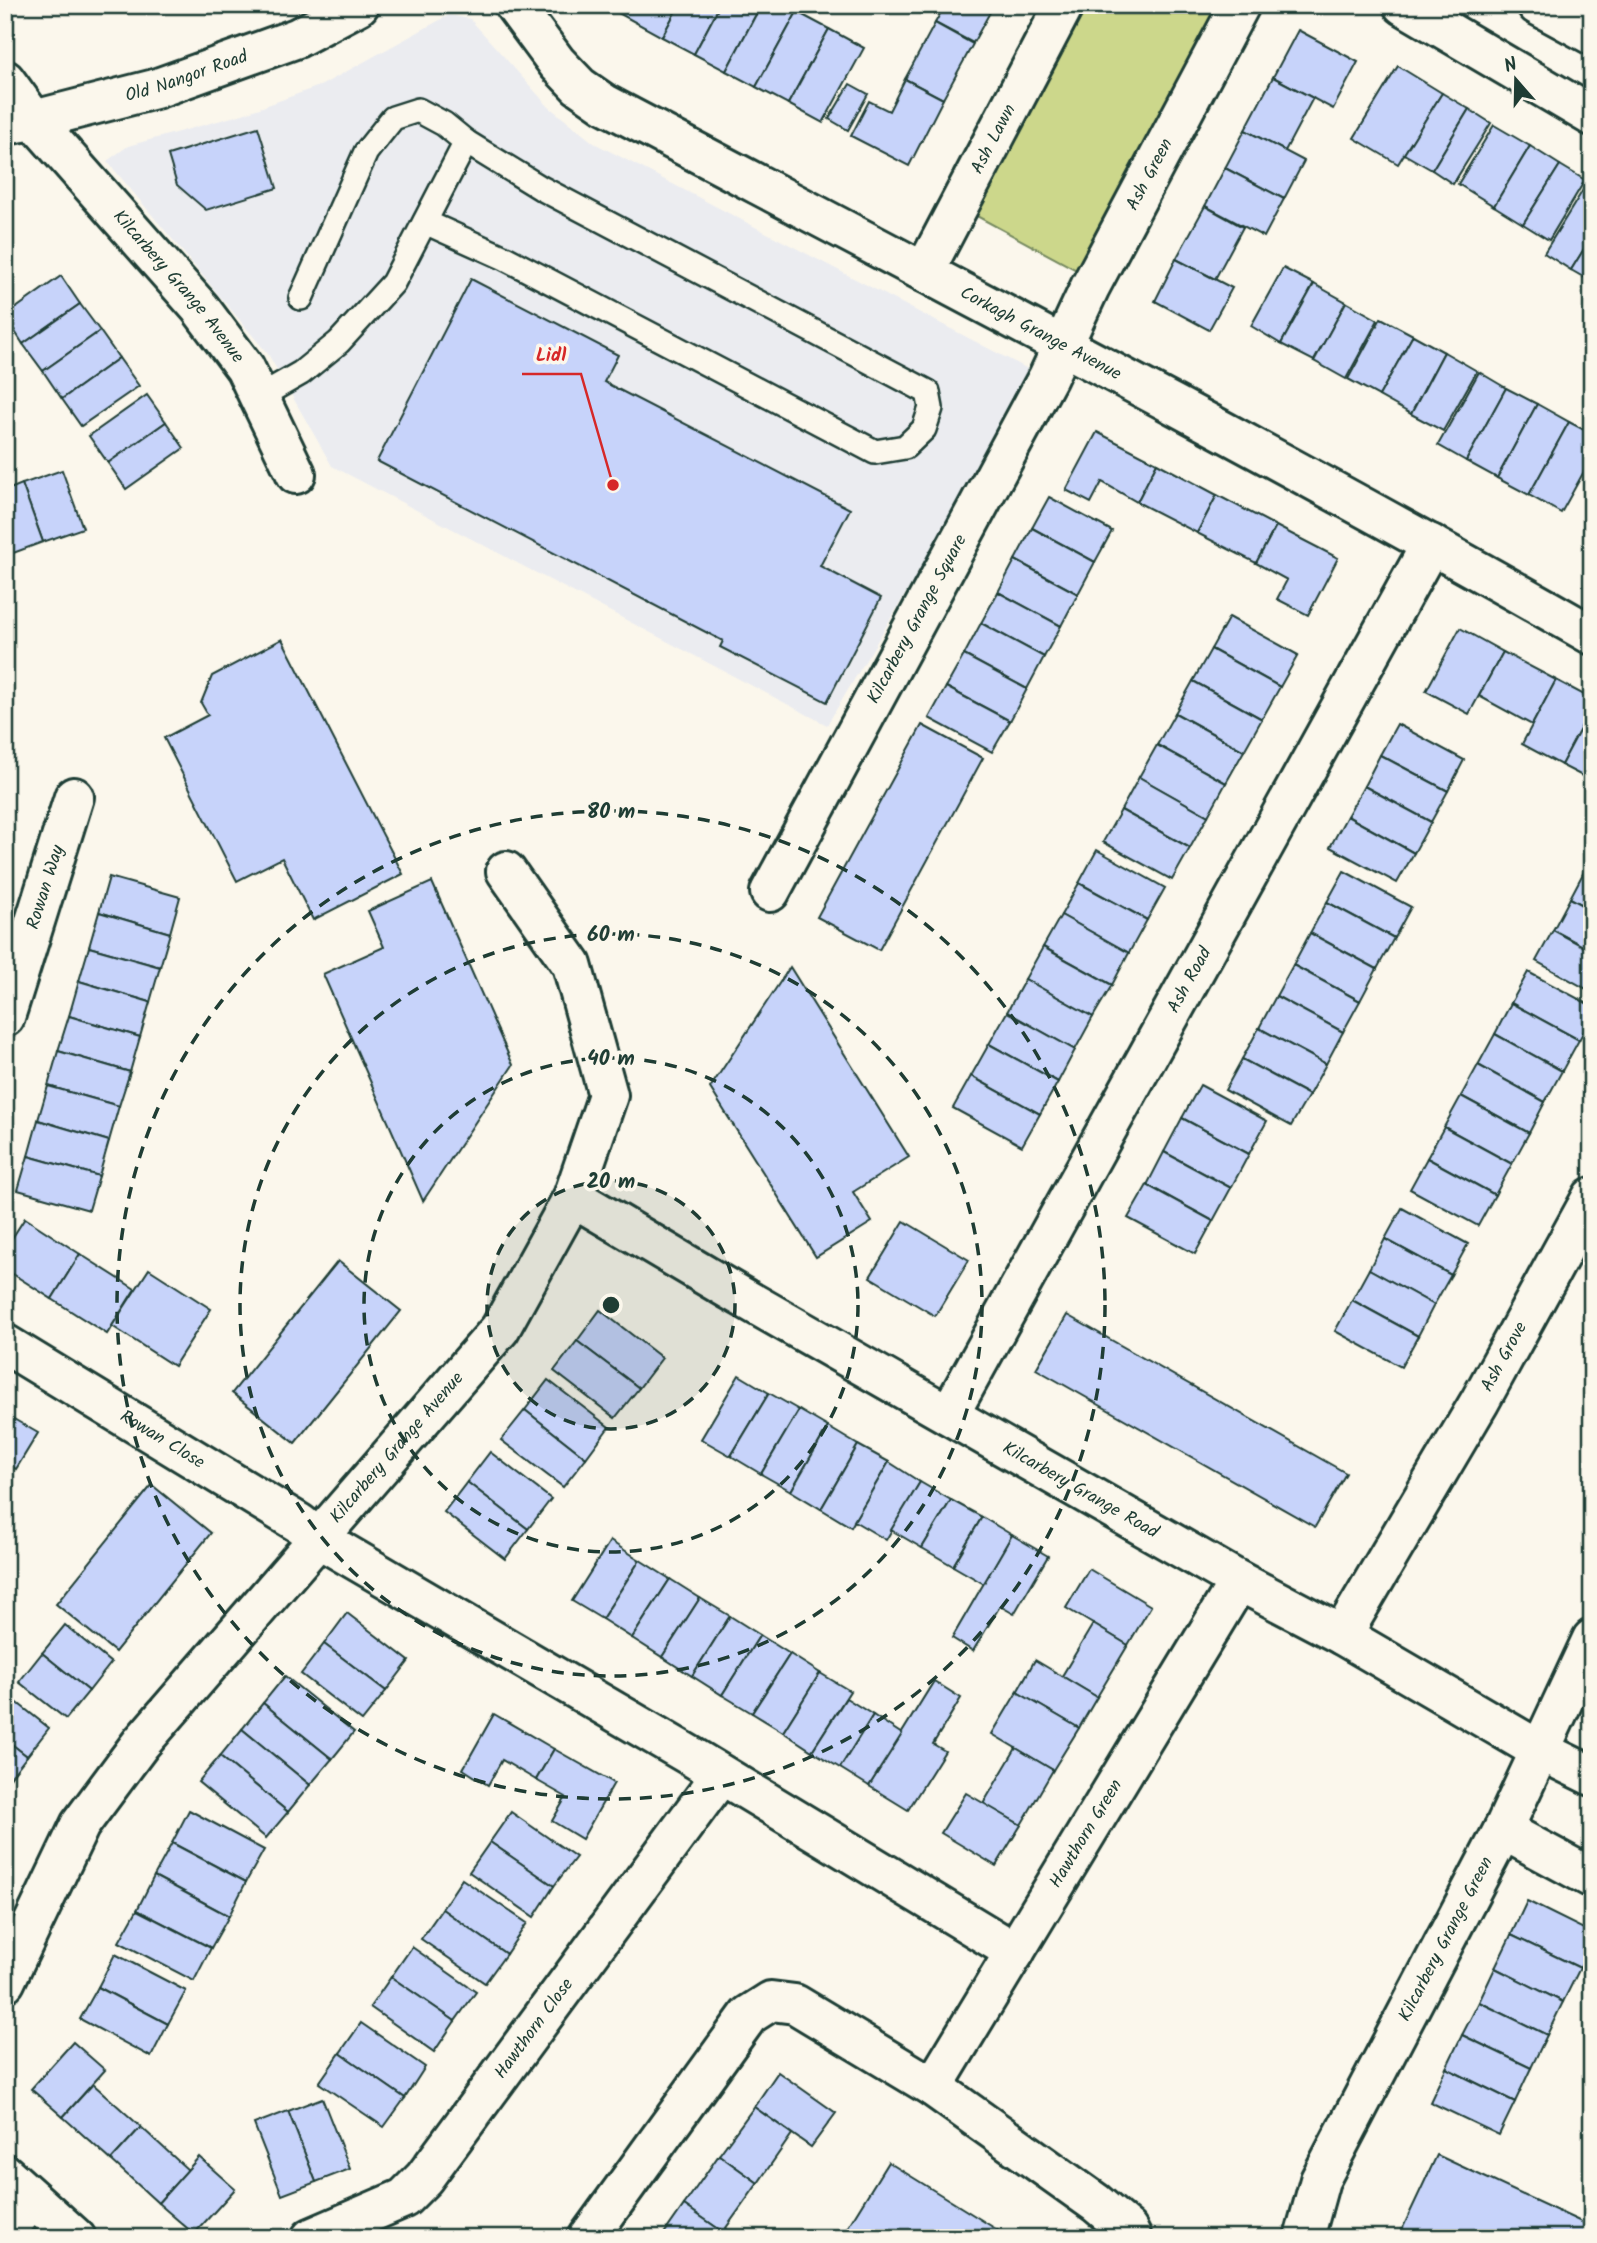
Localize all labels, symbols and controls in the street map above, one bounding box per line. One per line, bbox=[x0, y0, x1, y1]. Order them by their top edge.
street label: Old Nangor Road bbox=[122, 42, 253, 111]
north arrow bbox=[1482, 46, 1552, 116]
text: N bbox=[1500, 50, 1522, 82]
street label: Ash Lawn bbox=[963, 99, 1024, 179]
street label: Ash Green bbox=[1119, 133, 1181, 216]
street label: Kilcarbery Grange Avenue bbox=[105, 203, 251, 370]
street label: Corkagh Grange Avenue bbox=[955, 279, 1126, 388]
callout: Lidl bbox=[522, 334, 581, 374]
text: Lidl bbox=[536, 341, 567, 371]
street label: Kilcarbery Grange Square bbox=[860, 529, 975, 709]
text: 80 m bbox=[587, 796, 635, 829]
street label: Rowan Way bbox=[19, 841, 73, 933]
text: 60 m bbox=[587, 919, 635, 952]
street label: Ash Road bbox=[1160, 941, 1220, 1018]
text: 40 m bbox=[587, 1043, 635, 1076]
text: 20 m bbox=[587, 1166, 635, 1199]
centre of rings bbox=[599, 1293, 623, 1317]
street label: Ash Grove bbox=[1473, 1316, 1535, 1397]
street label: Kilcarbery Grange Avenue bbox=[323, 1365, 471, 1530]
street label: Rowan Close bbox=[114, 1403, 210, 1477]
street label: Kilcarbery Grange Road bbox=[997, 1434, 1165, 1547]
street label: Hawthorn Green bbox=[1042, 1774, 1130, 1894]
street label: Kilcarbery Grange Green bbox=[1391, 1851, 1501, 2027]
street label: Hawthorn Close bbox=[487, 1972, 581, 2085]

